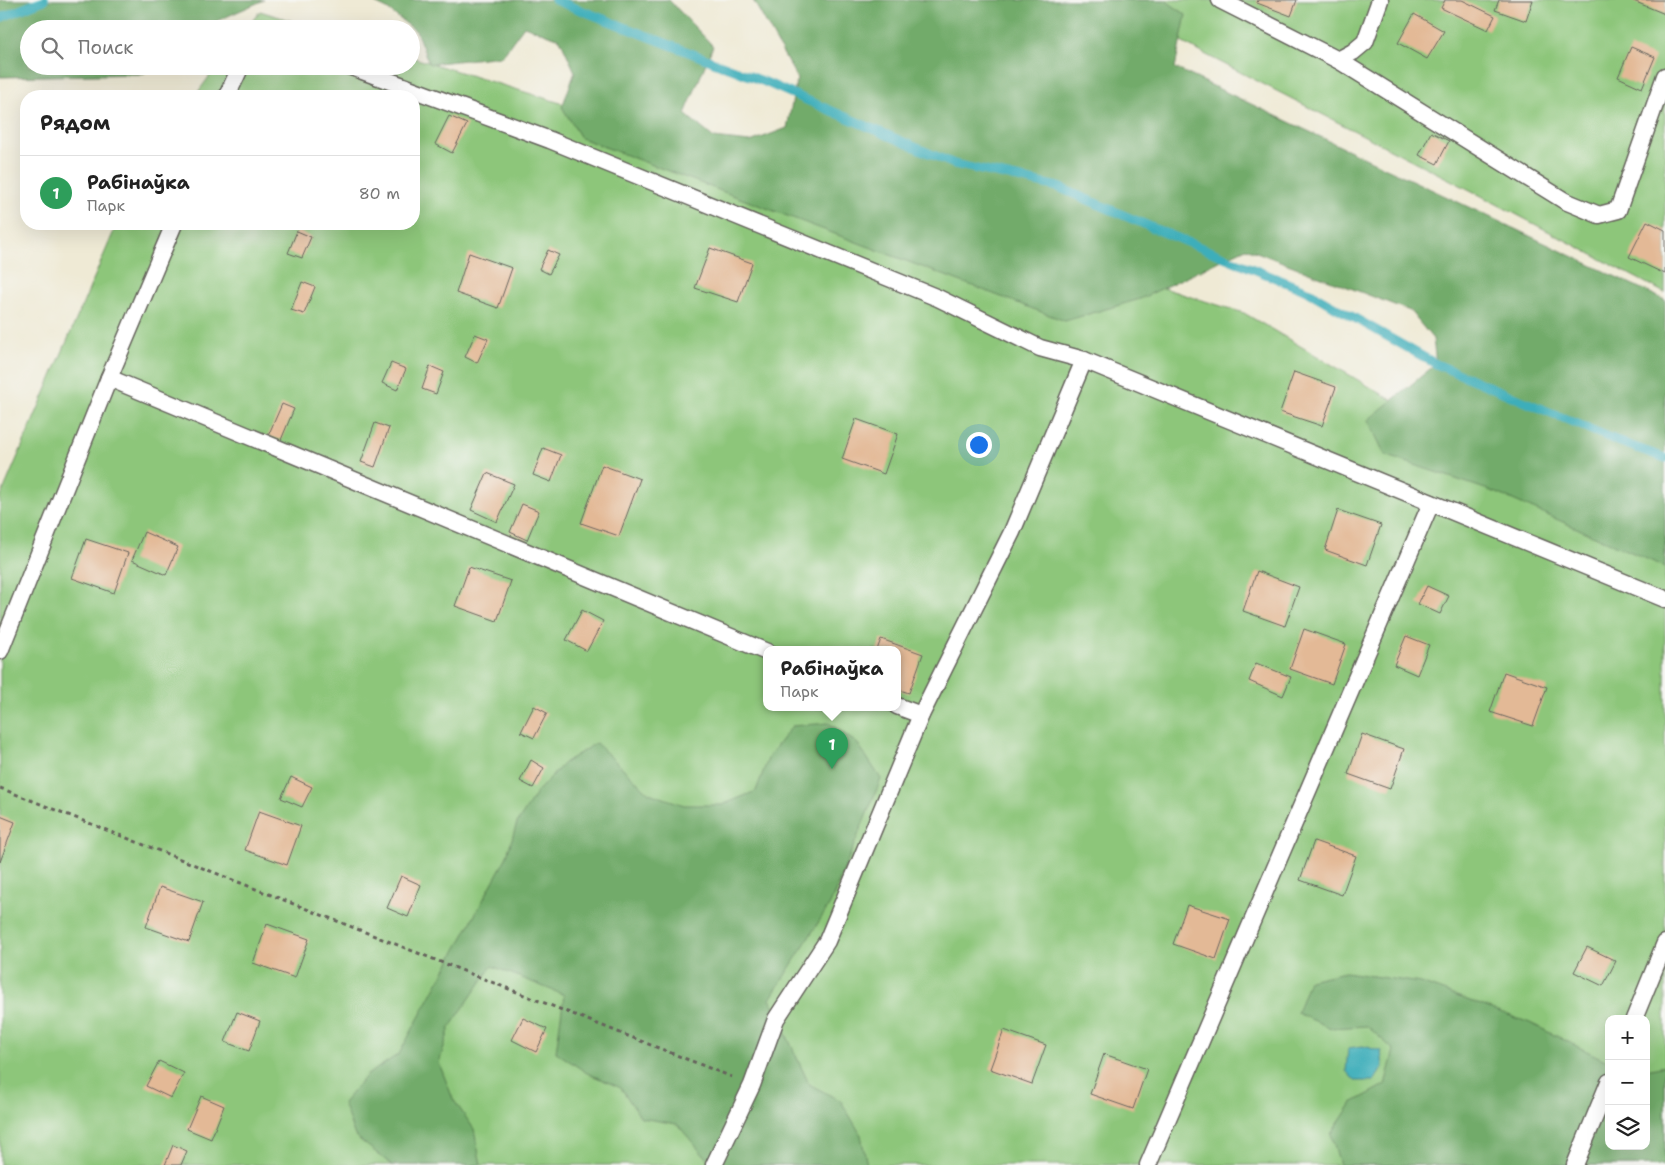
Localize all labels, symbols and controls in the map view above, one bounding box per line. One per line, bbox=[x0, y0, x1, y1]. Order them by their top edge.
search box bbox=[20, 20, 420, 75]
icon: search bbox=[38, 34, 66, 62]
text: Поиск bbox=[78, 35, 133, 60]
text: Рядом bbox=[40, 109, 110, 137]
text: Рабінаўка bbox=[87, 170, 190, 195]
text: 1 bbox=[52, 183, 60, 204]
text: 80 m bbox=[359, 183, 400, 204]
text: Парк bbox=[87, 195, 125, 216]
your location bbox=[966, 432, 992, 458]
popup bbox=[763, 646, 901, 711]
text: Рабінаўка bbox=[781, 656, 883, 681]
text: Парк bbox=[781, 681, 819, 702]
pin: 1 bbox=[816, 728, 848, 769]
map controls bbox=[1605, 1015, 1650, 1150]
button: + bbox=[1605, 1015, 1650, 1060]
button: − bbox=[1605, 1060, 1650, 1105]
button: layers bbox=[1605, 1105, 1650, 1150]

